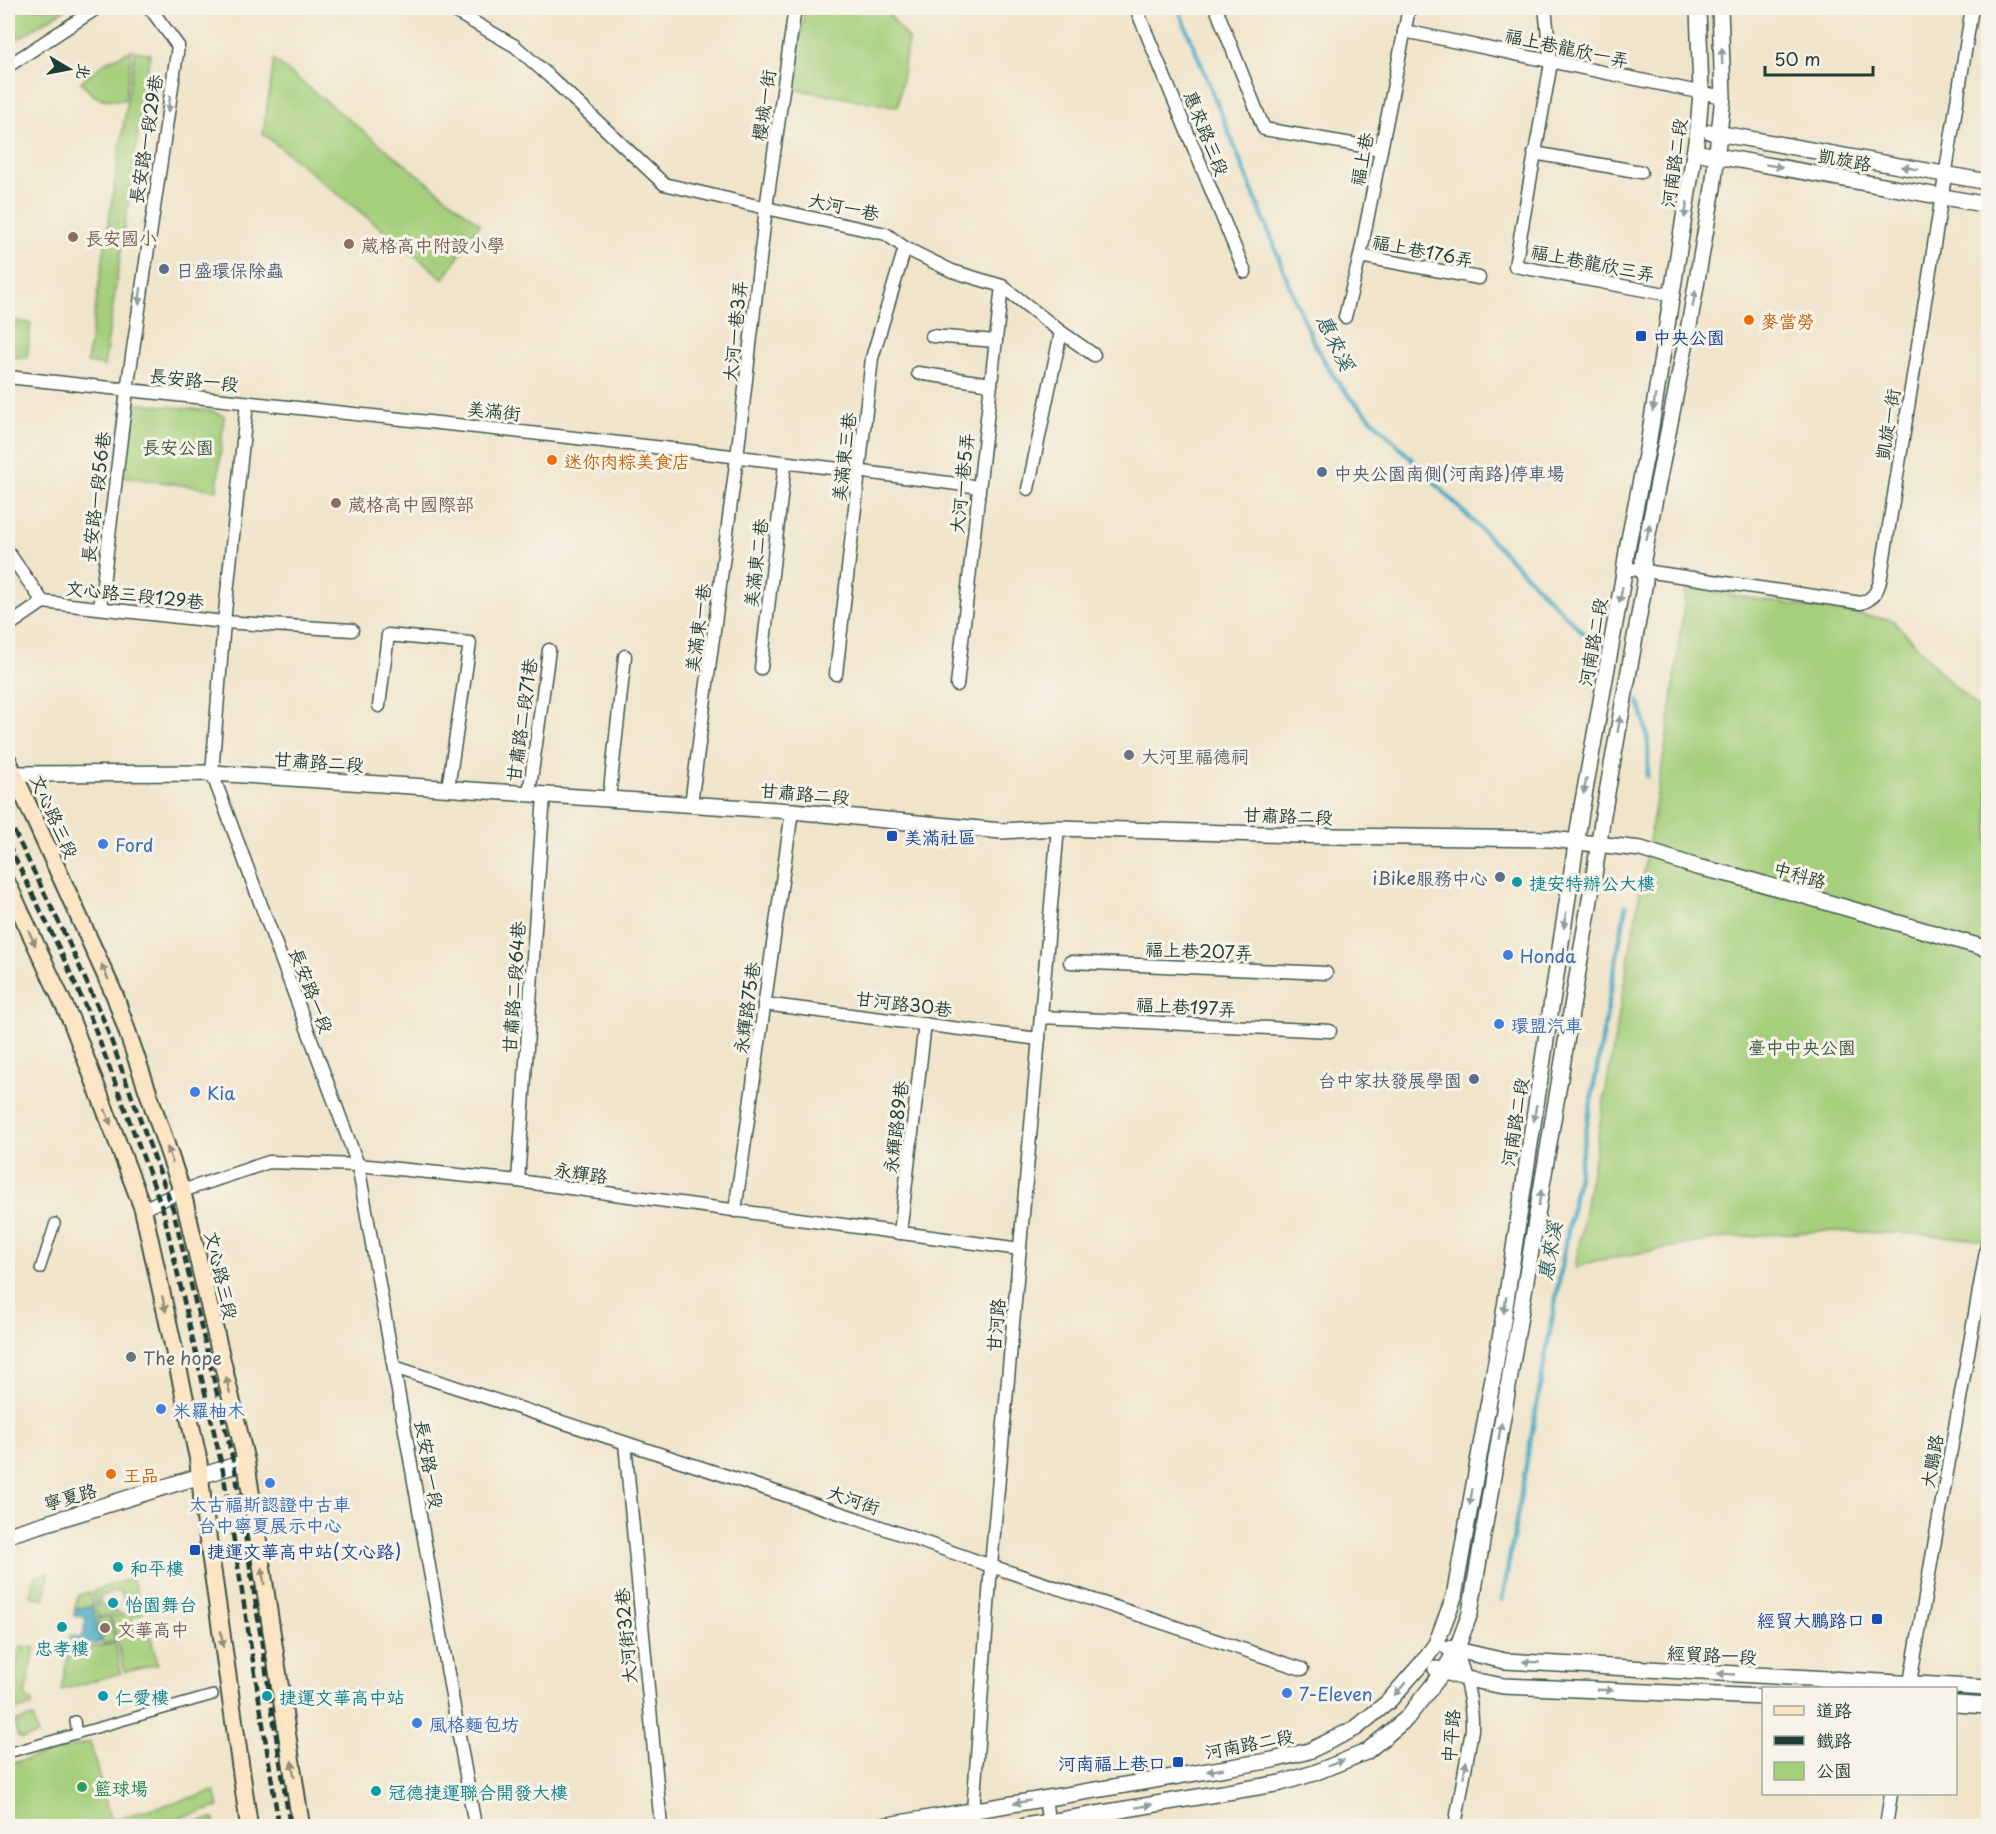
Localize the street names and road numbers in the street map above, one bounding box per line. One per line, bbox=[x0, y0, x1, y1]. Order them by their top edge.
street label: 福上巷龍欣一弄 bbox=[1503, 21, 1631, 73]
street label: 櫻城一街 bbox=[745, 67, 781, 143]
street label: 長安路一段29巷 bbox=[121, 72, 169, 206]
street label: 惠來路三段 bbox=[1178, 86, 1236, 180]
street label: 河南路二段 bbox=[1653, 117, 1693, 209]
street label: 福上巷 bbox=[1343, 130, 1379, 188]
street label: 凱旋路 bbox=[1816, 141, 1874, 177]
street label: 大河一巷 bbox=[806, 185, 882, 227]
street label: 福上巷176弄 bbox=[1370, 227, 1476, 273]
street label: 福上巷龍欣三弄 bbox=[1529, 237, 1657, 287]
street label: 大河一巷3弄 bbox=[715, 279, 753, 383]
street label: 長安路一段 bbox=[148, 361, 240, 397]
street label: 凱旋一街 bbox=[1868, 386, 1906, 462]
street label: 美滿街 bbox=[466, 394, 522, 426]
street label: 美滿東三巷 bbox=[824, 411, 862, 503]
street label: 長安路一段56巷 bbox=[74, 430, 116, 564]
street label: 大河一巷5弄 bbox=[942, 431, 980, 535]
street label: 美滿東二巷 bbox=[736, 517, 774, 609]
street label: 文心路三段129巷 bbox=[64, 573, 206, 615]
street label: 美滿東一巷 bbox=[677, 582, 717, 674]
street label: 河南路二段 bbox=[1571, 595, 1613, 689]
street label: 甘肅路二段71巷 bbox=[499, 656, 543, 784]
street label: 甘肅路二段 bbox=[273, 744, 365, 778]
street label: 文心路三段 bbox=[24, 769, 86, 863]
street label: 甘肅路二段 bbox=[759, 776, 851, 810]
street label: 甘肅路二段 bbox=[1243, 800, 1333, 830]
street label: 中科路 bbox=[1770, 854, 1830, 894]
street label: 甘肅路二段64巷 bbox=[495, 920, 531, 1054]
street label: 福上巷207弄 bbox=[1145, 935, 1253, 965]
street label: 長安路一段 bbox=[283, 943, 341, 1037]
street label: 永輝路75巷 bbox=[726, 960, 766, 1056]
street label: 甘河路30巷 bbox=[854, 984, 954, 1022]
street label: 福上巷197弄 bbox=[1135, 990, 1237, 1022]
street label: 河南路二段 bbox=[1494, 1075, 1534, 1169]
street label: 永輝路89巷 bbox=[876, 1079, 914, 1175]
street label: 永輝路 bbox=[552, 1155, 610, 1189]
street label: 文心路三段 bbox=[199, 1228, 245, 1322]
street label: 甘河路 bbox=[979, 1297, 1011, 1353]
street label: 長安路一段 bbox=[409, 1417, 451, 1511]
street label: 大鵬路 bbox=[1913, 1432, 1949, 1490]
street label: 寧夏路 bbox=[40, 1476, 100, 1516]
street label: 大河街 bbox=[824, 1477, 884, 1521]
street label: 大河街32巷 bbox=[607, 1587, 643, 1685]
street label: 經貿路一段 bbox=[1666, 1638, 1758, 1670]
street label: 中平路 bbox=[1434, 1708, 1466, 1764]
street label: 河南路二段 bbox=[1202, 1721, 1296, 1765]

